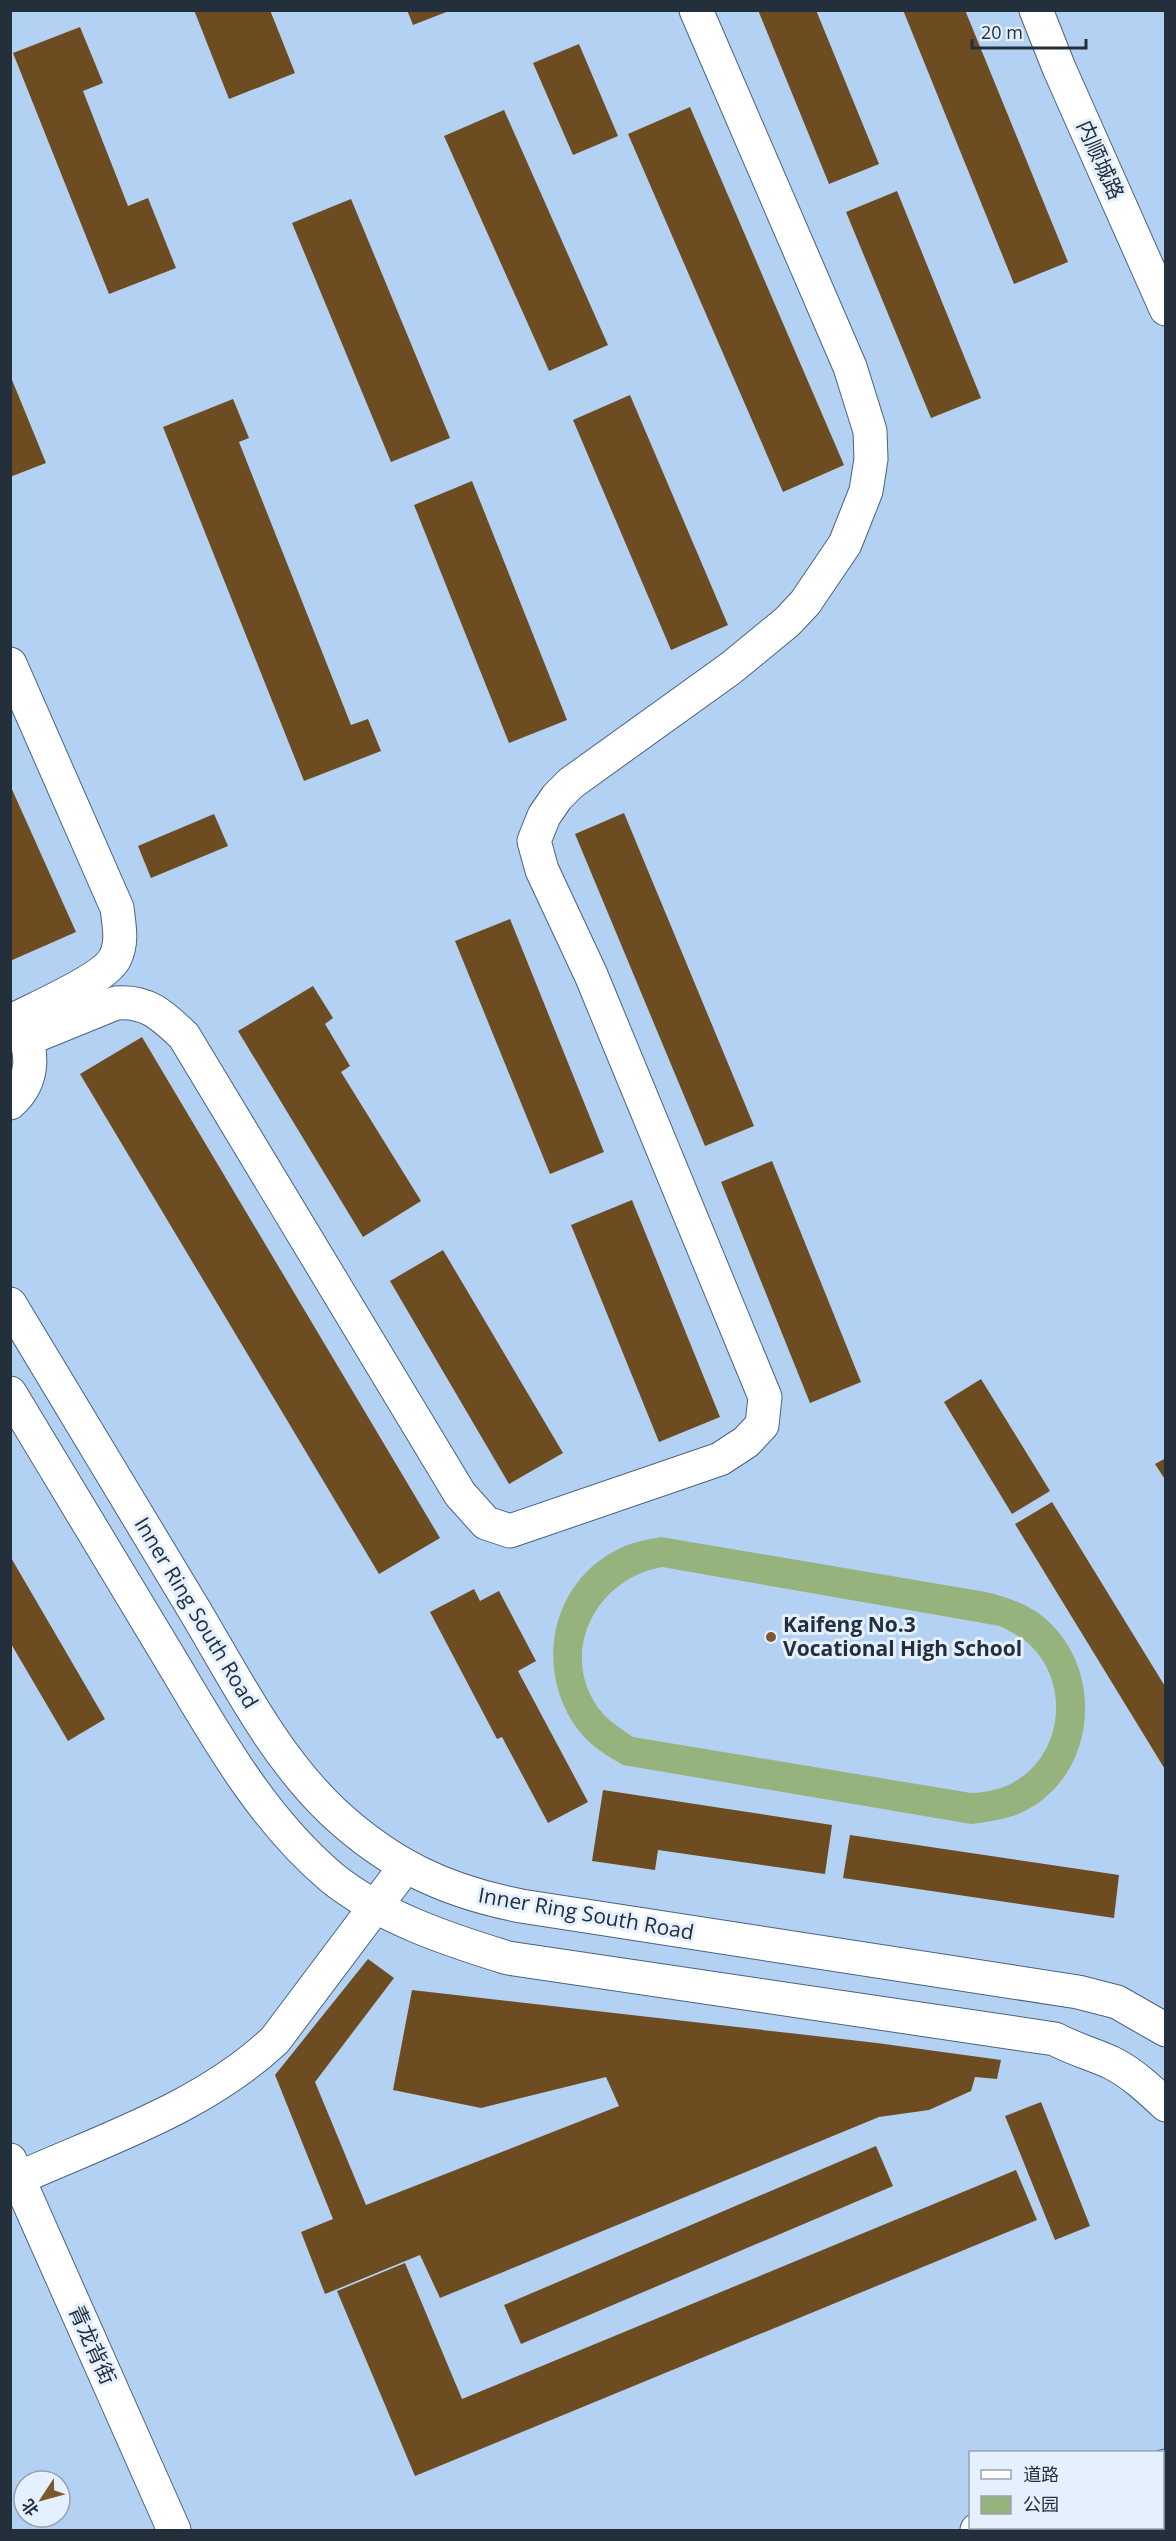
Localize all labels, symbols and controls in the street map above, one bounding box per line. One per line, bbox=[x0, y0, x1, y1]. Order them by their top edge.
scale bar bbox=[972, 12, 1086, 50]
text: 20 m bbox=[981, 20, 1023, 44]
street label: 内顺城路 bbox=[1071, 116, 1131, 204]
street label: Inner Ring South Road bbox=[129, 1512, 265, 1713]
place label: Kaifeng No.3 Vocational High School bbox=[783, 1610, 1022, 1662]
marker: Kaifeng No.3 Vocational High School bbox=[764, 1630, 778, 1644]
street label: Inner Ring South Road bbox=[476, 1880, 696, 1946]
street label: 青龙背街 bbox=[63, 2301, 123, 2389]
legend bbox=[969, 2451, 1164, 2529]
text: 道路 bbox=[1023, 2462, 1059, 2486]
north arrow bbox=[12, 2469, 72, 2529]
text: 公园 bbox=[1023, 2492, 1059, 2516]
text: 北 bbox=[16, 2495, 43, 2521]

